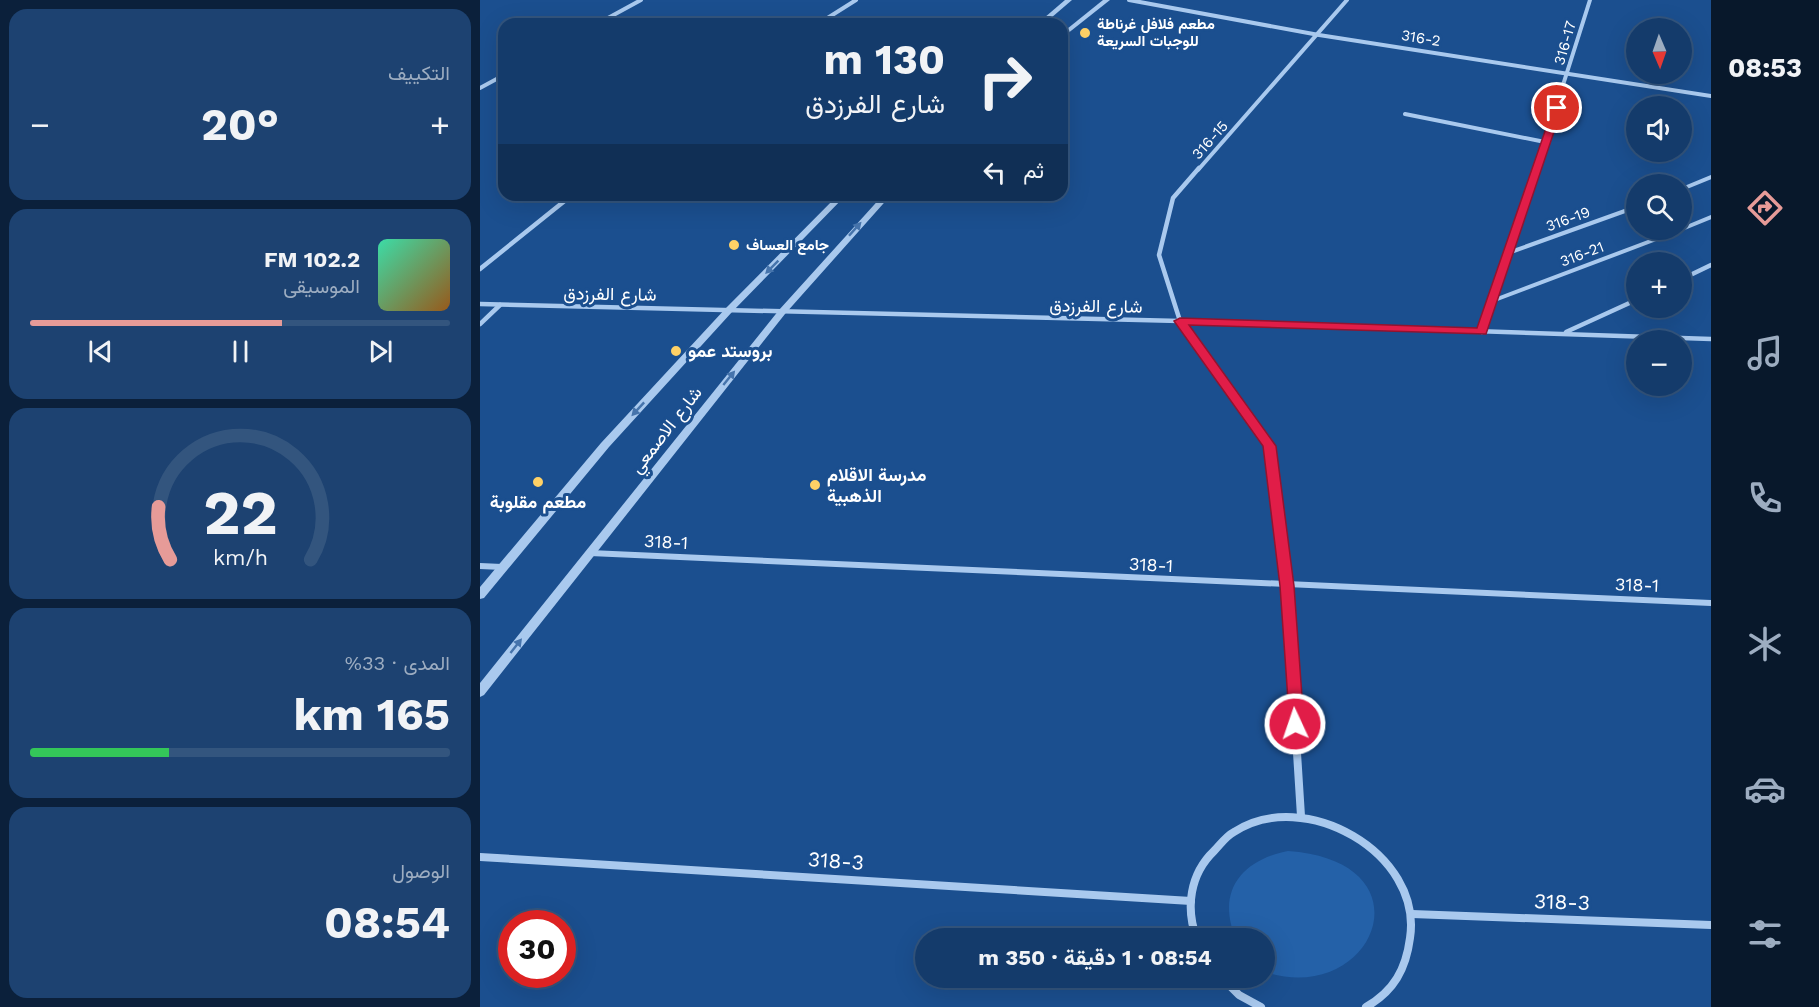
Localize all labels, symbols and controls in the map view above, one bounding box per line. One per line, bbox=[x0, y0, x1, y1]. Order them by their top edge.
place label: مطعم فلافل غرناطة للوجبات السريعة bbox=[1097, 15, 1215, 50]
north arrow bbox=[1626, 18, 1692, 84]
map controls bbox=[1626, 18, 1692, 396]
street label: 316-17 bbox=[1550, 19, 1580, 67]
marker: مطعم فلافل غرناطة للوجبات السريعة bbox=[1078, 26, 1092, 40]
street label: 316-2 bbox=[1400, 26, 1442, 50]
text: 130 m bbox=[823, 35, 945, 84]
icon: right bbox=[966, 42, 1044, 120]
text: 08:53 bbox=[1728, 52, 1802, 84]
text: التكييف bbox=[388, 61, 450, 85]
pin bbox=[1531, 82, 1582, 133]
text: شارع الفرزدق bbox=[805, 88, 945, 120]
icon: arrive bbox=[1540, 91, 1573, 124]
button: sound bbox=[1626, 96, 1692, 162]
text: 20° bbox=[201, 98, 279, 151]
text: − bbox=[30, 105, 50, 144]
text: + bbox=[430, 105, 450, 144]
street label: 316-15 bbox=[1188, 117, 1232, 163]
icon: left bbox=[978, 156, 1011, 189]
text: ثم bbox=[1023, 158, 1044, 183]
button: search bbox=[1626, 174, 1692, 240]
icon: directions bbox=[1744, 187, 1786, 229]
street label: 316-19 bbox=[1543, 203, 1593, 235]
one-way arrow bbox=[848, 222, 862, 237]
place label: جامع العساف bbox=[746, 236, 829, 255]
street label: 316-21 bbox=[1558, 237, 1606, 271]
marker: جامع العساف bbox=[727, 238, 741, 252]
text: 102.2 FM bbox=[264, 247, 360, 272]
button: + bbox=[1626, 252, 1692, 318]
one-way arrow bbox=[765, 259, 779, 273]
text: الموسيقى bbox=[283, 274, 360, 298]
street label: شارع الفرزدق bbox=[563, 282, 657, 307]
street label: شارع الفرزدق bbox=[1049, 294, 1143, 319]
button: − bbox=[1626, 330, 1692, 396]
icon: music bbox=[1744, 332, 1786, 374]
icon: previous bbox=[84, 335, 117, 368]
icon: pause bbox=[224, 335, 257, 368]
icon: next bbox=[364, 335, 397, 368]
place label: بروستد عمو bbox=[688, 340, 772, 362]
marker: بروستد عمو bbox=[669, 344, 683, 358]
one-way arrow bbox=[722, 370, 735, 386]
street label: شارع الاصمعي bbox=[625, 382, 710, 480]
one-way arrow bbox=[632, 401, 645, 416]
place label: مدرسة الاقلام الذهبية bbox=[827, 464, 927, 507]
marker: مطعم مقلوبة bbox=[531, 475, 545, 489]
text: 22 bbox=[203, 477, 277, 550]
icon: phone bbox=[1744, 477, 1786, 519]
marker: مدرسة الاقلام الذهبية bbox=[808, 478, 822, 492]
place label: مطعم مقلوبة bbox=[490, 491, 587, 514]
street label: 318-1 bbox=[643, 530, 689, 553]
text: km/h bbox=[212, 546, 268, 571]
street label: 318-1 bbox=[1128, 553, 1174, 576]
street label: 318-1 bbox=[1615, 573, 1659, 596]
icon: climate bbox=[1744, 623, 1786, 665]
one-way arrow bbox=[510, 638, 523, 654]
text: المدى · 33% bbox=[345, 651, 450, 675]
text: 165 km bbox=[293, 688, 450, 741]
position arrow bbox=[1263, 692, 1327, 756]
icon: car bbox=[1744, 768, 1786, 810]
street label: 318-3 bbox=[807, 846, 865, 875]
text: الوصول bbox=[392, 859, 450, 883]
street label: 318-3 bbox=[1534, 888, 1590, 915]
text: 08:54 bbox=[324, 896, 450, 949]
speed limit sign: 30 bbox=[498, 910, 576, 988]
icon: filters bbox=[1744, 913, 1786, 955]
text: 08:54 · 1 دقيقة · 350 m bbox=[978, 945, 1212, 970]

